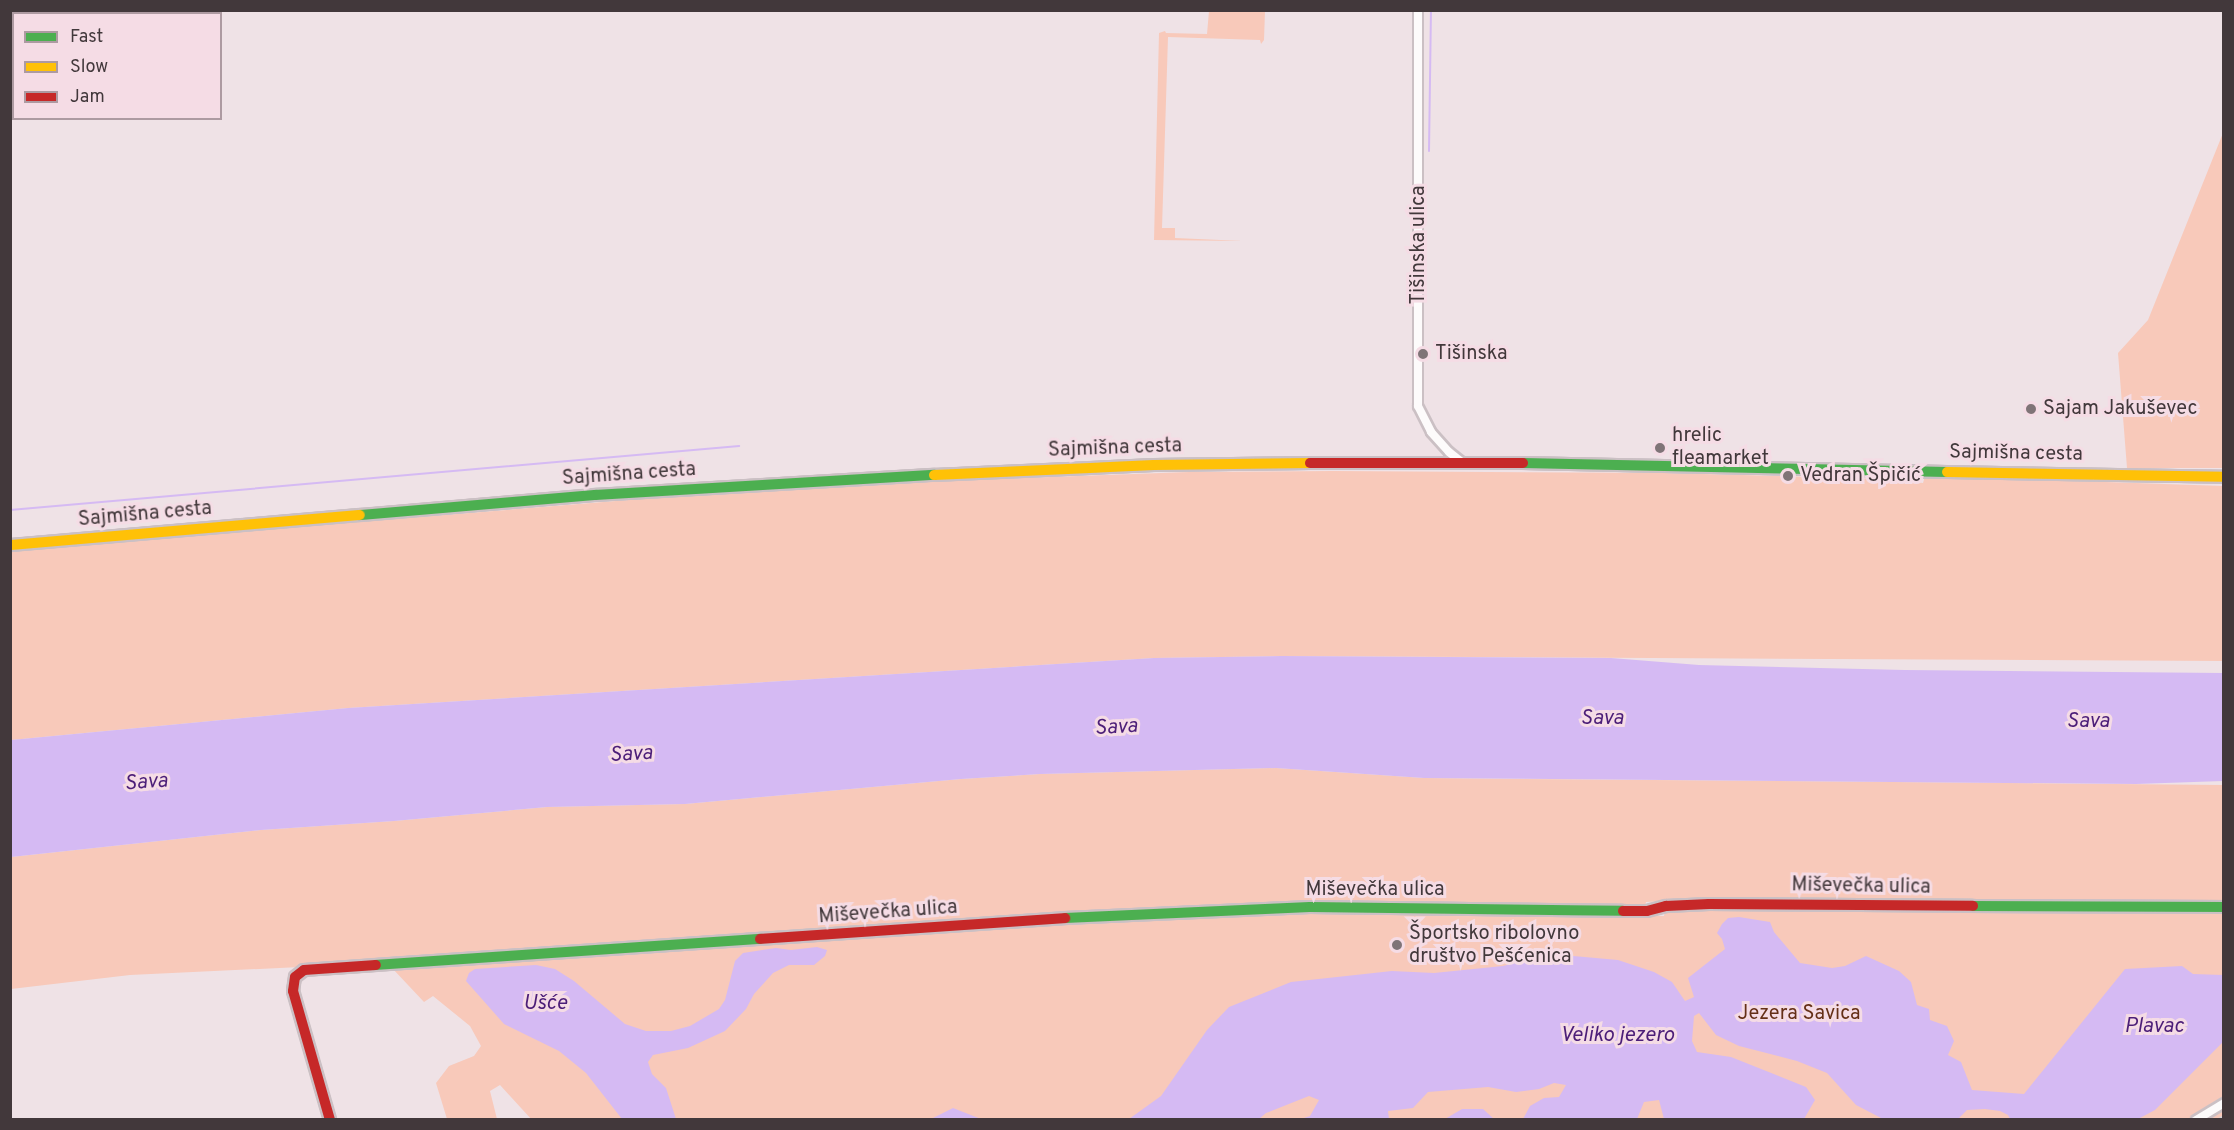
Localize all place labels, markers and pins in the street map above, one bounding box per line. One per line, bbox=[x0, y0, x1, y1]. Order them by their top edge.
place label: Tišinska bbox=[1435, 342, 1507, 366]
marker: Tišinska bbox=[1416, 347, 1430, 361]
place label: Sajam Jakuševec bbox=[2043, 397, 2197, 421]
marker: Sajam Jakuševec bbox=[2024, 402, 2038, 416]
place label: hrelic fleamarket bbox=[1672, 424, 1769, 471]
marker: hrelic fleamarket bbox=[1653, 441, 1667, 455]
place label: Vedran Špičić bbox=[1800, 464, 1921, 488]
marker: Vedran Špičić bbox=[1781, 469, 1795, 483]
place label: Športsko ribolovno društvo Pešćenica bbox=[1409, 922, 1579, 969]
marker: Športsko ribolovno društvo Pešćenica bbox=[1390, 938, 1404, 952]

